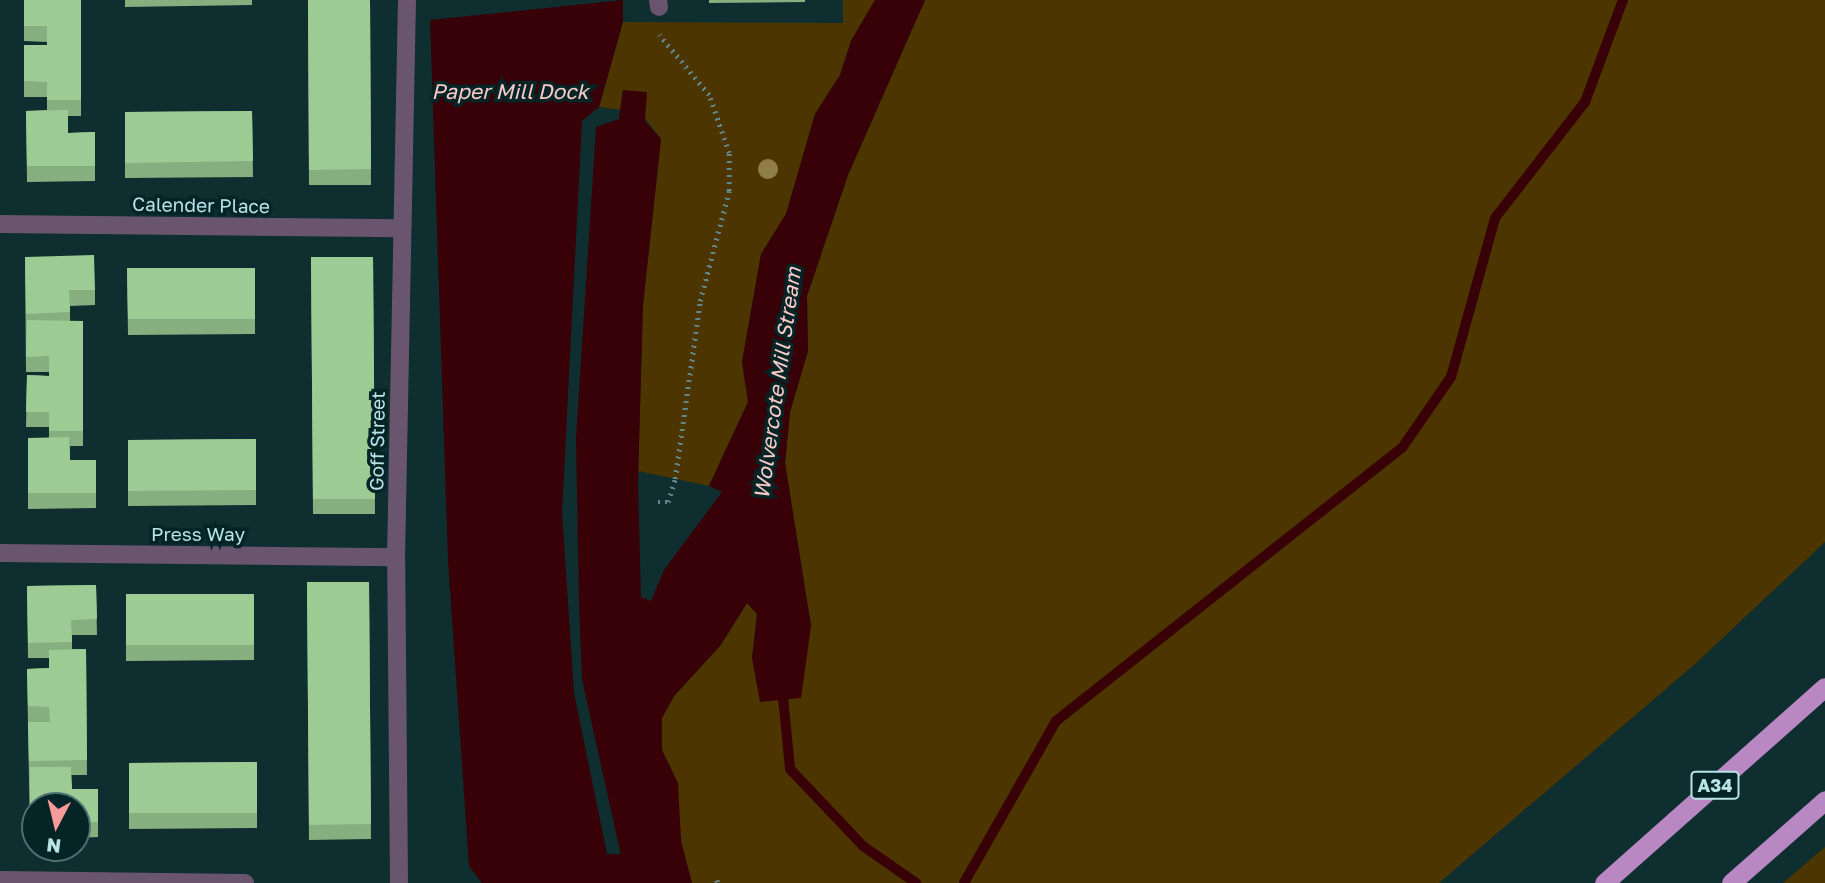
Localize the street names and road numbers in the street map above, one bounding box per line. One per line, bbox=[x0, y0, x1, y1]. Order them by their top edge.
street label: Calender Place bbox=[132, 192, 270, 218]
street label: Goff Street bbox=[365, 391, 389, 491]
street label: Press Way bbox=[151, 523, 245, 545]
road number: A34 bbox=[1689, 770, 1741, 800]

